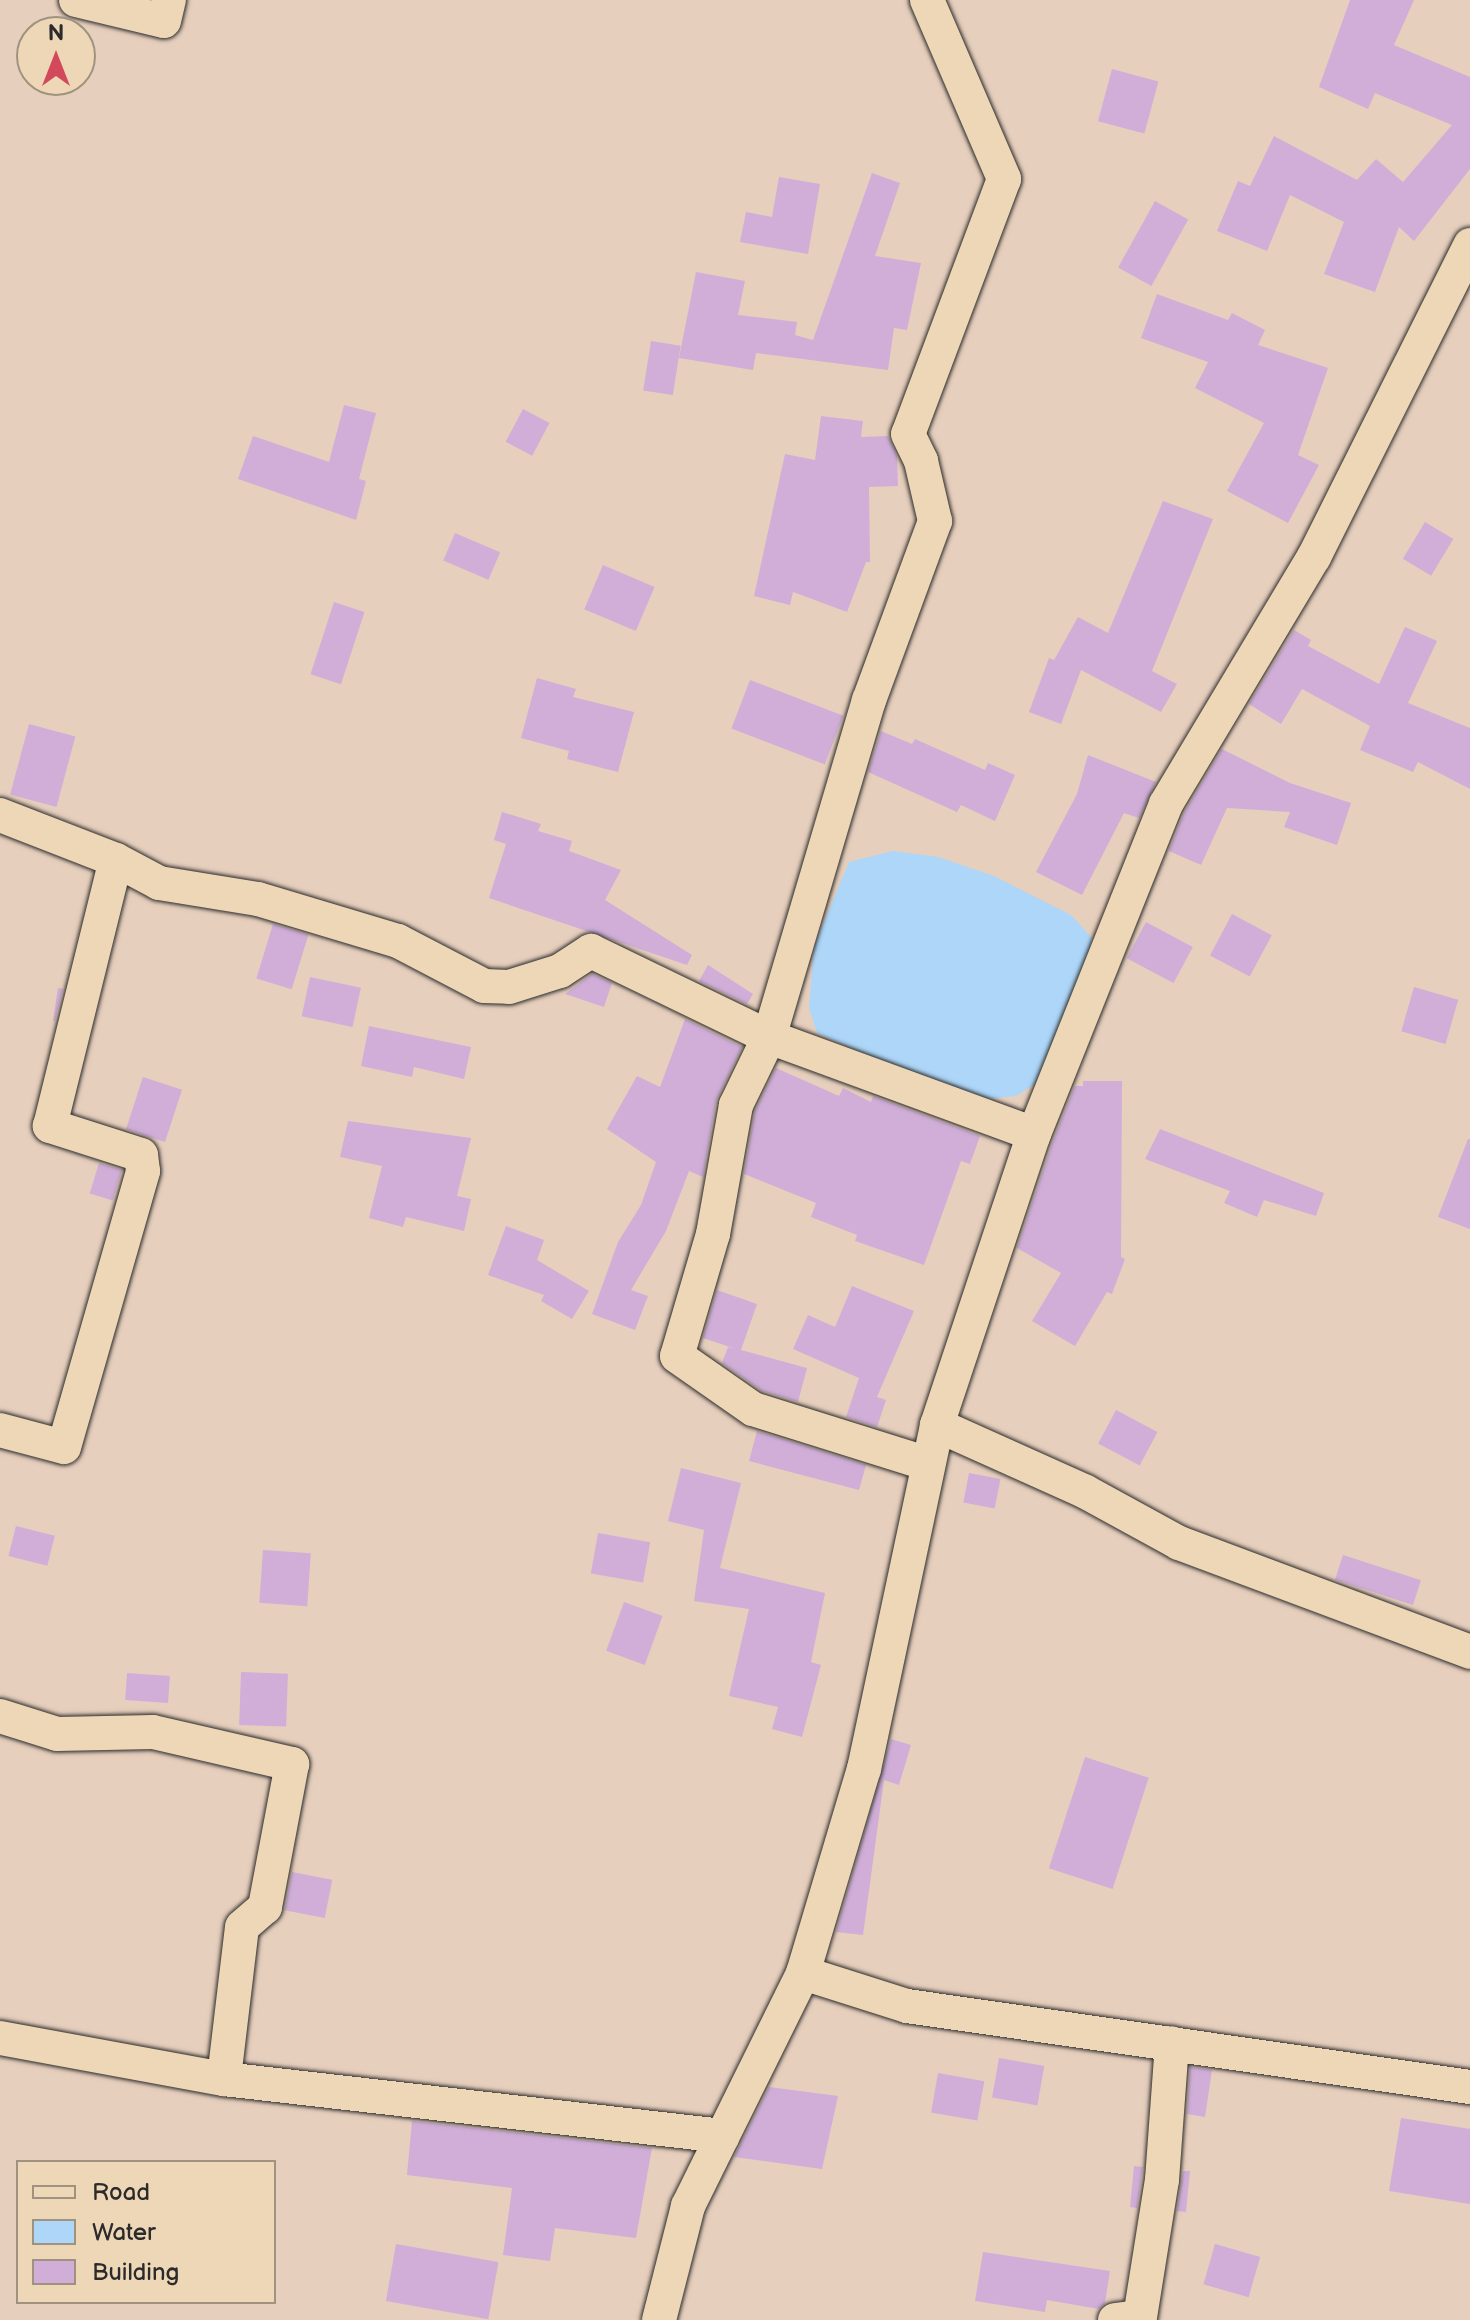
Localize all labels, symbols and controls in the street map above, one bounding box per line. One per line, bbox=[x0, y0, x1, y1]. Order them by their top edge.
north arrow bbox=[16, 16, 96, 96]
text: N bbox=[48, 20, 64, 47]
legend bbox=[16, 2160, 276, 2304]
text: Road bbox=[92, 2178, 150, 2207]
text: Water bbox=[92, 2218, 156, 2247]
text: Building bbox=[92, 2258, 179, 2287]

